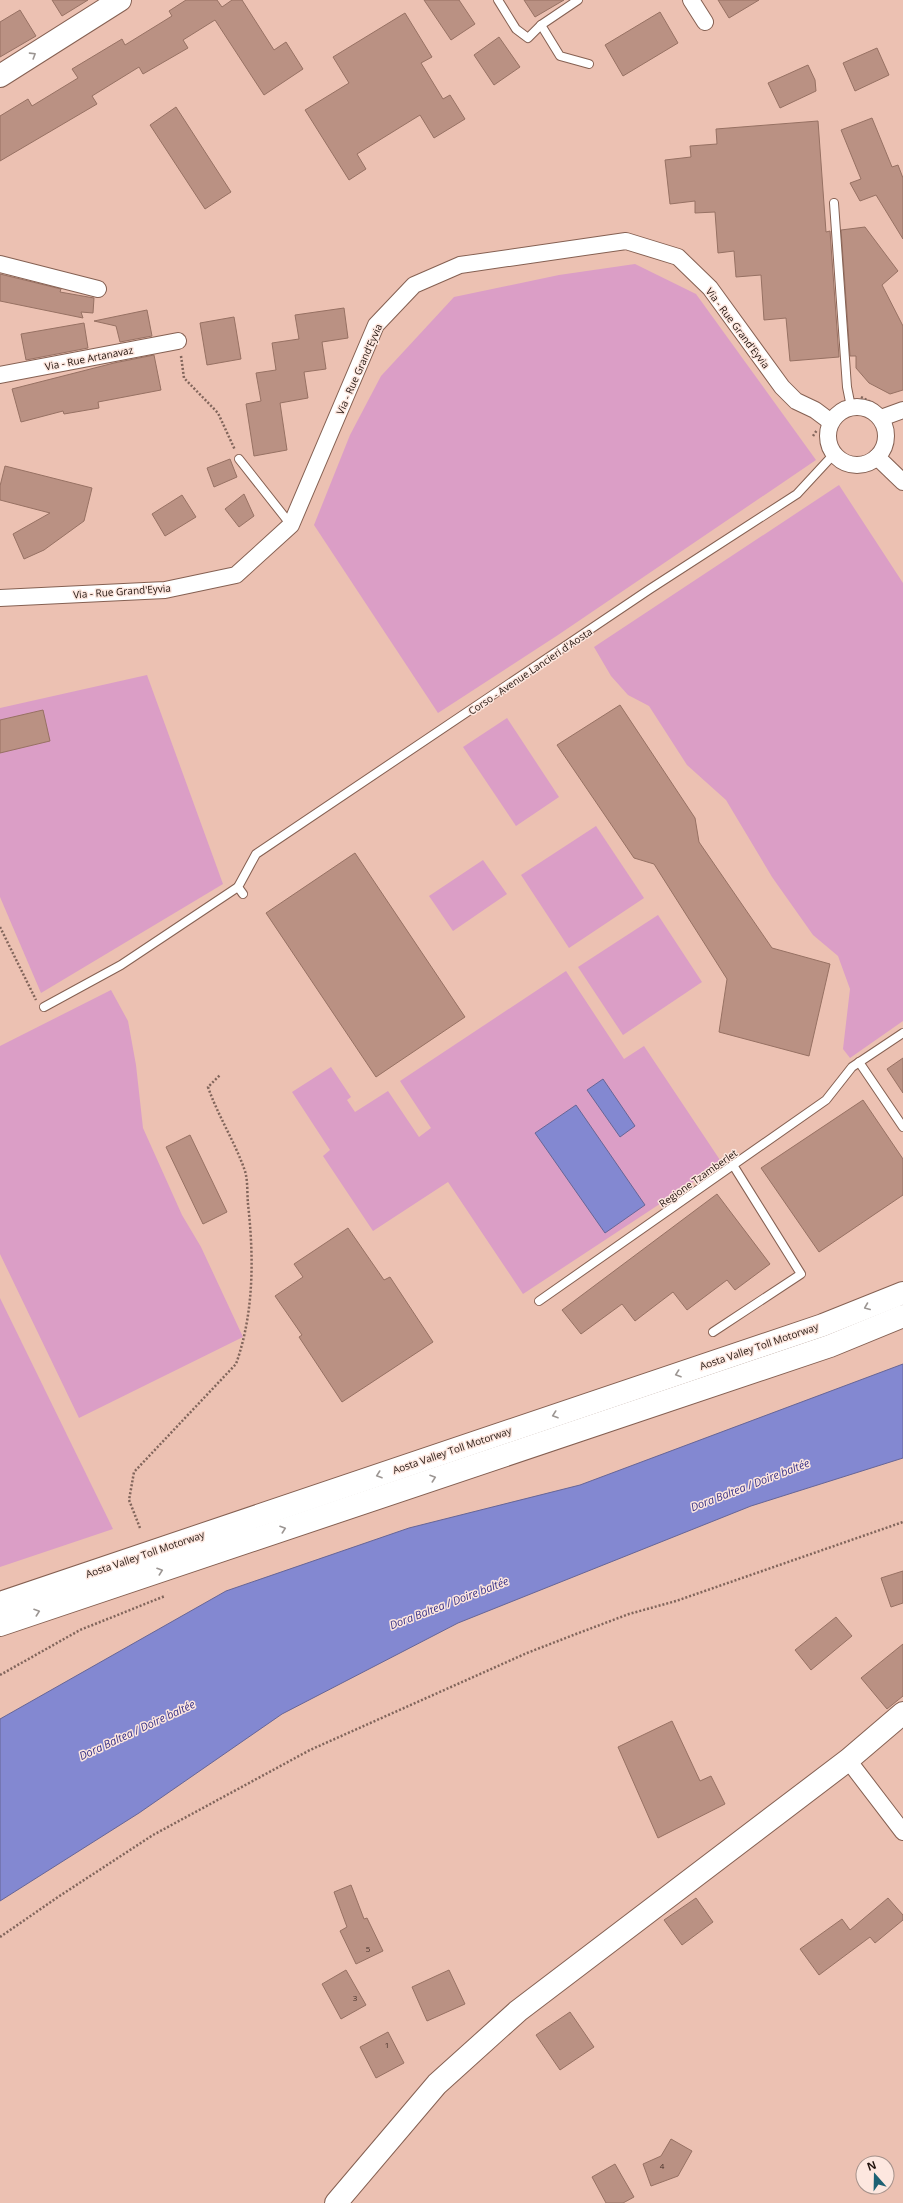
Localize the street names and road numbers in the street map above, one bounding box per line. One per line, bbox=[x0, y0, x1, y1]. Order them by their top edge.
street label: Via - Rue Grand'Eyvia bbox=[703, 285, 773, 371]
street label: Via - Rue Grand'Eyvia bbox=[333, 321, 385, 417]
street label: Via - Rue Artanavaz bbox=[44, 343, 135, 373]
street label: Via - Rue Grand'Eyvia bbox=[73, 581, 171, 601]
street label: Corso - Avenue Lancieri d'Aosta bbox=[465, 624, 595, 718]
street label: Regione Tzamberlet bbox=[656, 1145, 740, 1210]
street label: Aosta Valley Toll Motorway bbox=[698, 1319, 821, 1373]
street label: Aosta Valley Toll Motorway bbox=[391, 1423, 514, 1477]
street label: Aosta Valley Toll Motorway bbox=[84, 1527, 207, 1581]

